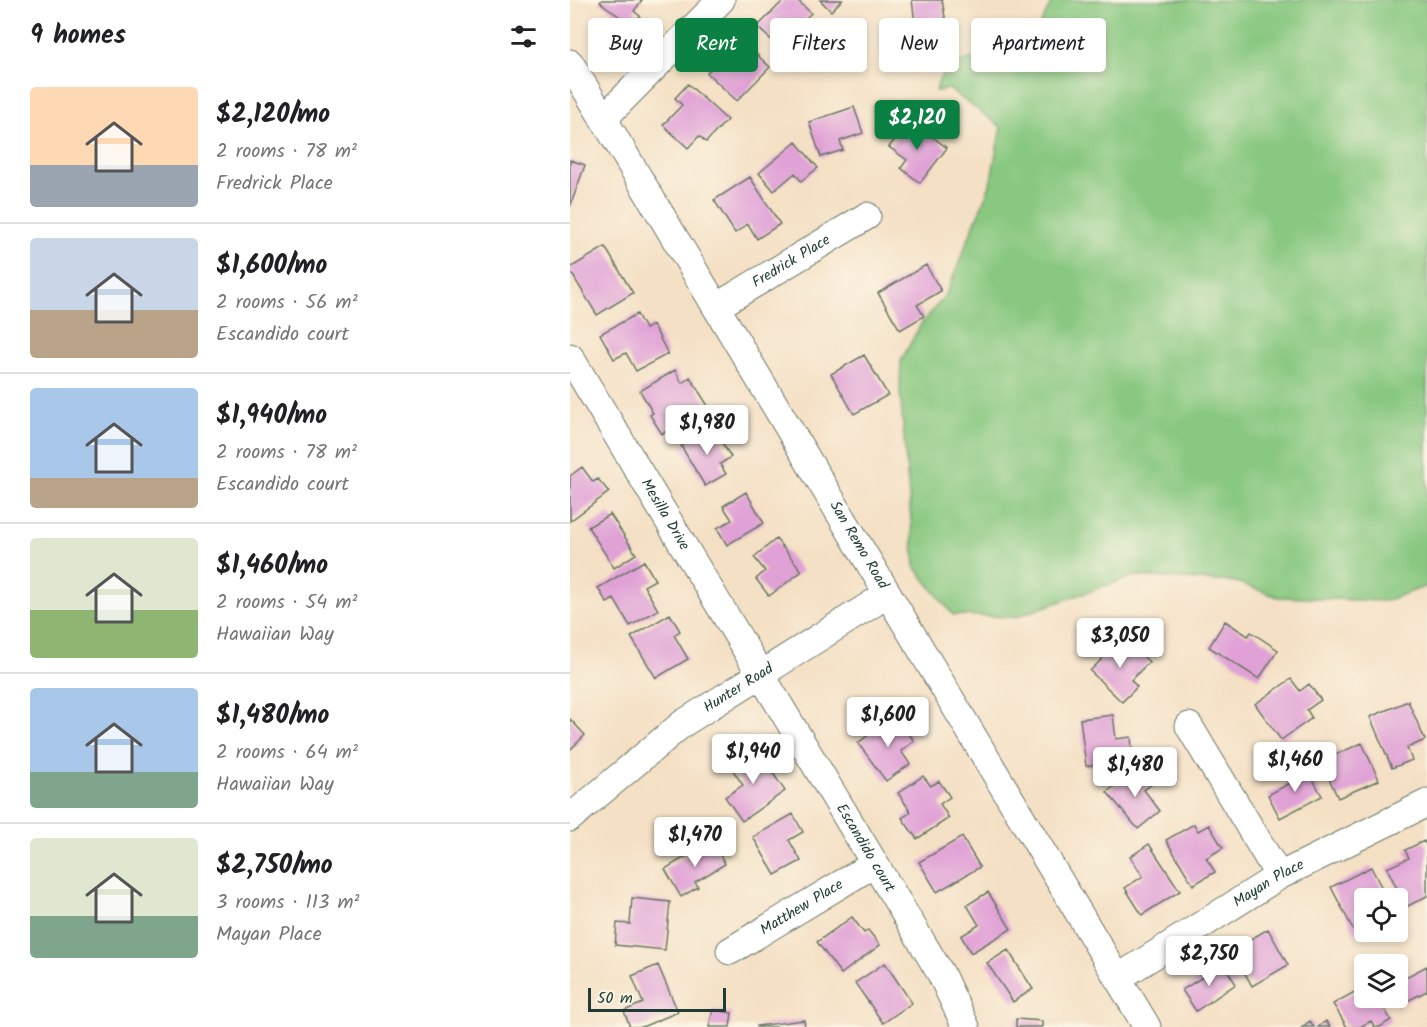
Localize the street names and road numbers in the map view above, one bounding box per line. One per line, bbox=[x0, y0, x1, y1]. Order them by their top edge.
street label: Fredrick Place bbox=[748, 229, 835, 294]
street label: Mesilla Drive bbox=[634, 474, 696, 556]
street label: San Remo Road bbox=[823, 496, 895, 594]
street label: Hunter Road bbox=[699, 657, 779, 720]
street label: Escandido court bbox=[829, 799, 901, 897]
street label: Mayan Place bbox=[1228, 853, 1309, 914]
street label: Matthew Place bbox=[756, 873, 848, 942]

